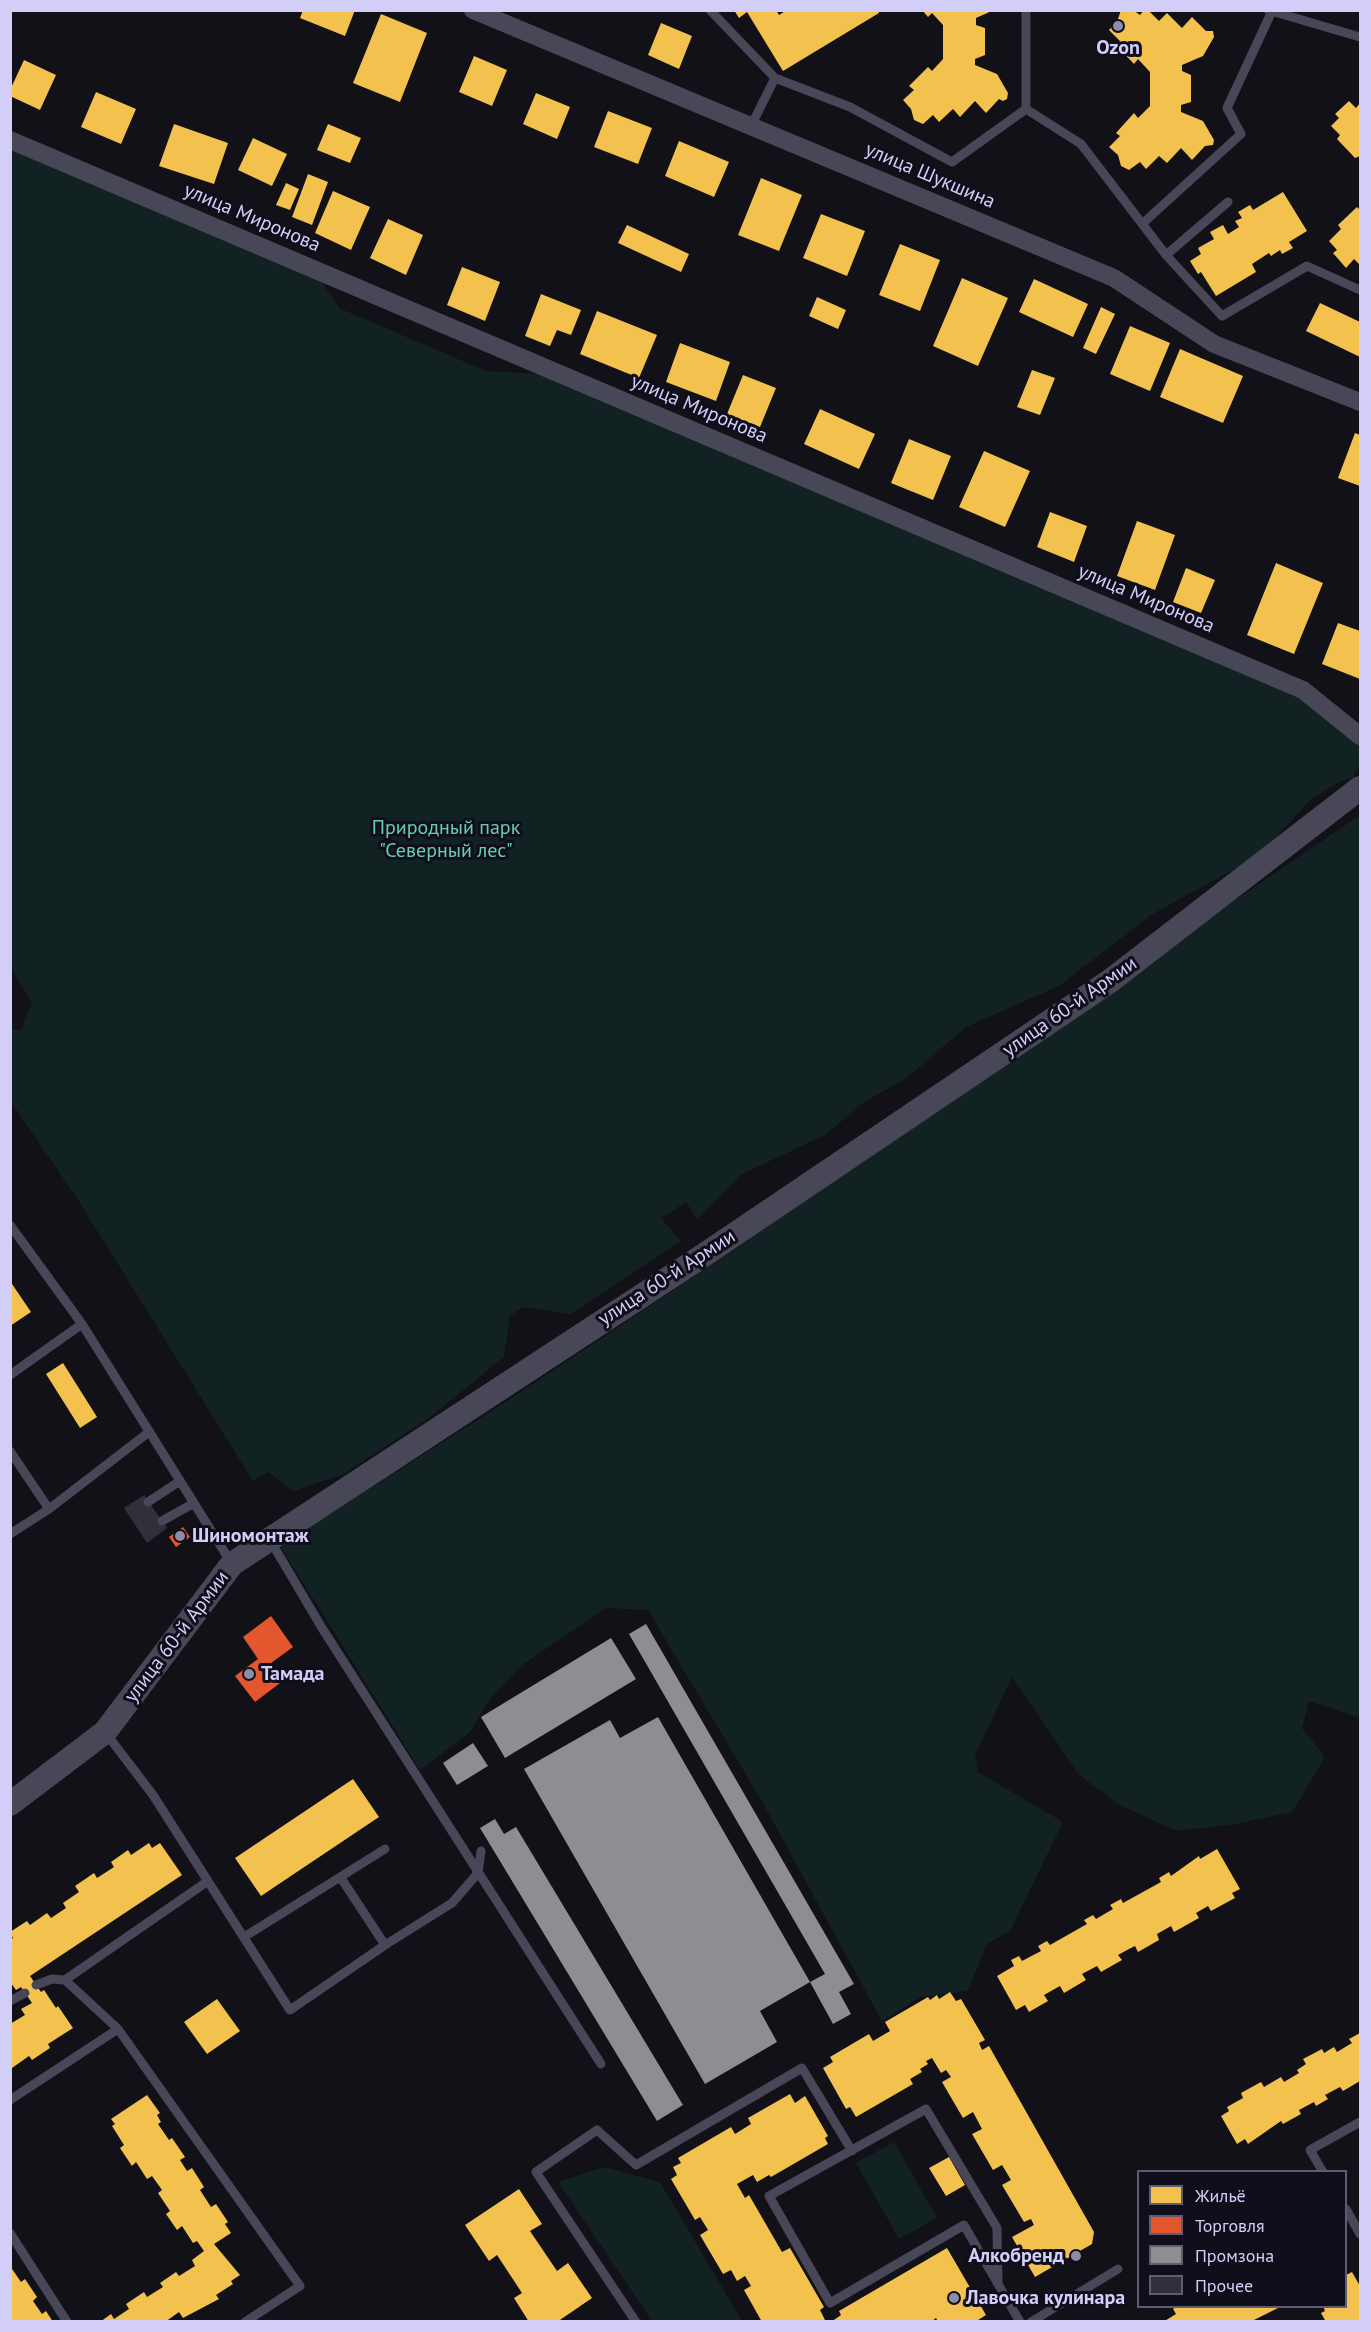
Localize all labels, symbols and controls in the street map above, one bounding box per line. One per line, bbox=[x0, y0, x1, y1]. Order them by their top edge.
marker: Ozon bbox=[1111, 19, 1125, 33]
place label: Ozon bbox=[1096, 36, 1140, 60]
street label: улица Шукшина bbox=[861, 138, 999, 214]
street label: улица Миронова bbox=[180, 178, 324, 258]
street label: улица Миронова bbox=[627, 369, 771, 449]
street label: улица Миронова bbox=[1074, 559, 1218, 639]
park label: Природный парк "Северный лес" bbox=[372, 816, 520, 863]
street label: улица 60-й Армии bbox=[998, 952, 1142, 1062]
street label: улица 60-й Армии bbox=[594, 1225, 740, 1331]
place label: Шиномонтаж bbox=[192, 1524, 309, 1548]
marker: Шиномонтаж bbox=[173, 1529, 187, 1543]
street label: улица 60-й Армии bbox=[120, 1566, 234, 1708]
place label: Тамада bbox=[261, 1662, 324, 1686]
marker: Тамада bbox=[242, 1667, 256, 1681]
legend bbox=[1137, 2170, 1347, 2308]
text: Жильё bbox=[1195, 2184, 1246, 2207]
text: Торговля bbox=[1195, 2214, 1265, 2237]
place label: Алкобренд bbox=[968, 2244, 1064, 2268]
text: Промзона bbox=[1195, 2244, 1274, 2267]
marker: Алкобренд bbox=[1069, 2249, 1083, 2263]
text: Прочее bbox=[1195, 2274, 1253, 2297]
place label: Лавочка кулинара bbox=[966, 2286, 1125, 2310]
marker: Лавочка кулинара bbox=[947, 2291, 961, 2305]

